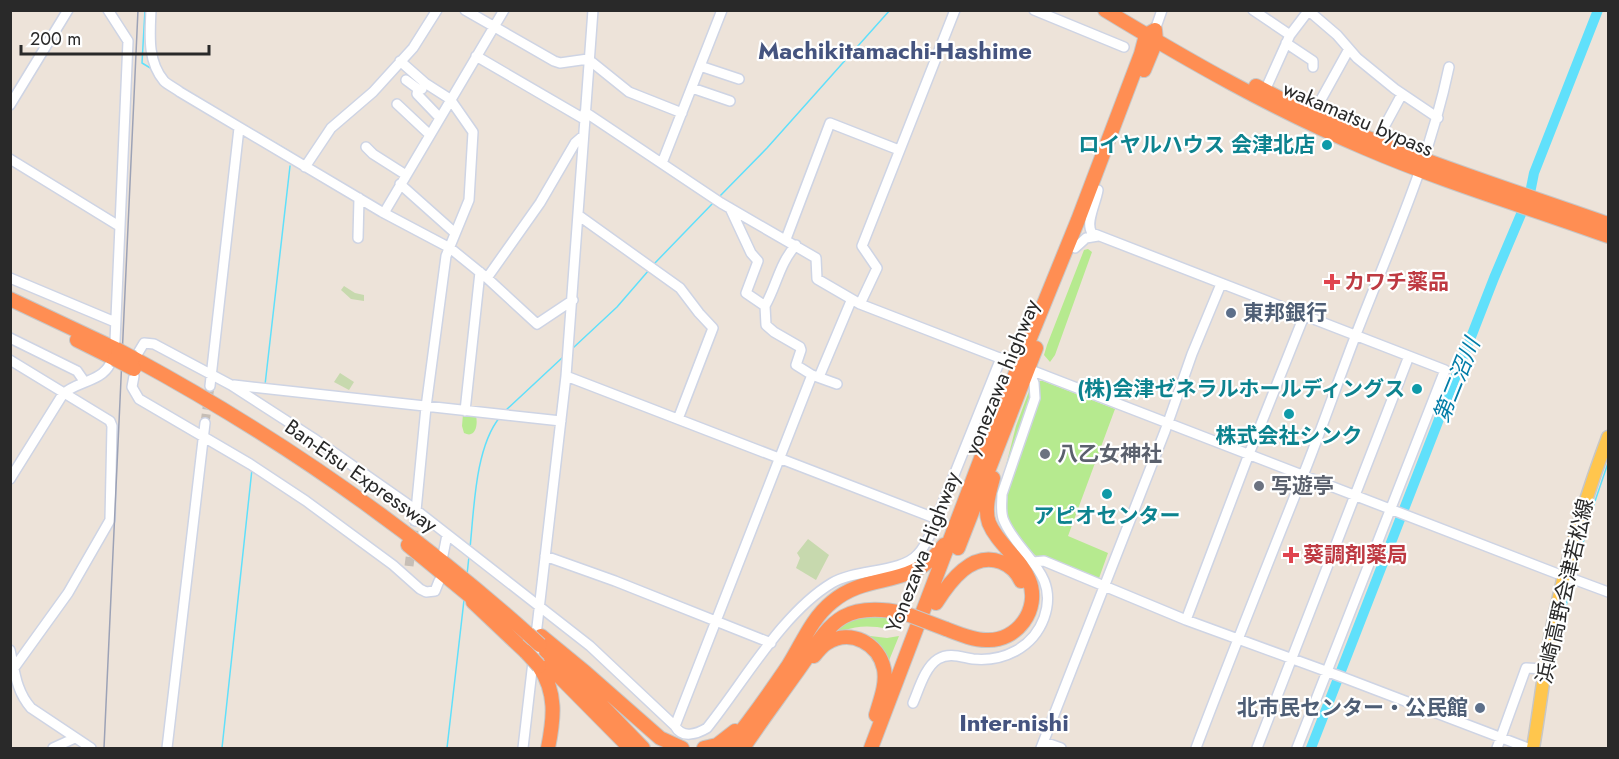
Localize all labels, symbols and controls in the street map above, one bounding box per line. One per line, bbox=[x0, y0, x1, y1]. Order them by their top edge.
scale bar bbox=[21, 18, 208, 56]
text: 200 m bbox=[30, 26, 81, 52]
district label: Machikitamachi-Hashime bbox=[758, 33, 1032, 68]
street label: wakamatsu bypass bbox=[1278, 74, 1438, 164]
place label: ロイヤルハウス 会津北店 bbox=[1078, 130, 1315, 160]
marker: ロイヤルハウス 会津北店 bbox=[1320, 138, 1334, 152]
place label: カワチ薬品 bbox=[1344, 267, 1449, 297]
marker: カワチ薬品 bbox=[1325, 275, 1339, 289]
street label: yonezawa highway bbox=[957, 294, 1047, 459]
place label: 東邦銀行 bbox=[1243, 298, 1327, 328]
marker: 東邦銀行 bbox=[1224, 306, 1238, 320]
water label: 第二沼川 bbox=[1425, 331, 1488, 427]
place label: (株)会津ゼネラルホールディングス bbox=[1077, 374, 1405, 404]
marker: (株)会津ゼネラルホールディングス bbox=[1410, 382, 1424, 396]
marker: 株式会社シンク bbox=[1282, 407, 1296, 421]
street label: Ban-Etsu Expressway bbox=[279, 412, 444, 540]
place label: 株式会社シンク bbox=[1216, 421, 1363, 451]
place label: 八乙女神社 bbox=[1057, 439, 1162, 469]
marker: 八乙女神社 bbox=[1038, 447, 1052, 461]
street label: Yonezawa Highway bbox=[879, 467, 968, 637]
place label: 写遊亭 bbox=[1271, 471, 1334, 501]
marker: 写遊亭 bbox=[1252, 479, 1266, 493]
marker: アピオセンター bbox=[1100, 487, 1114, 501]
street label: 浜崎高野会津若松線 bbox=[1529, 496, 1601, 686]
place label: アピオセンター bbox=[1034, 501, 1181, 531]
place label: 葵調剤薬局 bbox=[1303, 540, 1408, 570]
marker: 葵調剤薬局 bbox=[1284, 548, 1298, 562]
place label: 北市民センター・公民館 bbox=[1237, 693, 1468, 723]
marker: 北市民センター・公民館 bbox=[1473, 701, 1487, 715]
district label: Inter-nishi bbox=[959, 705, 1069, 740]

